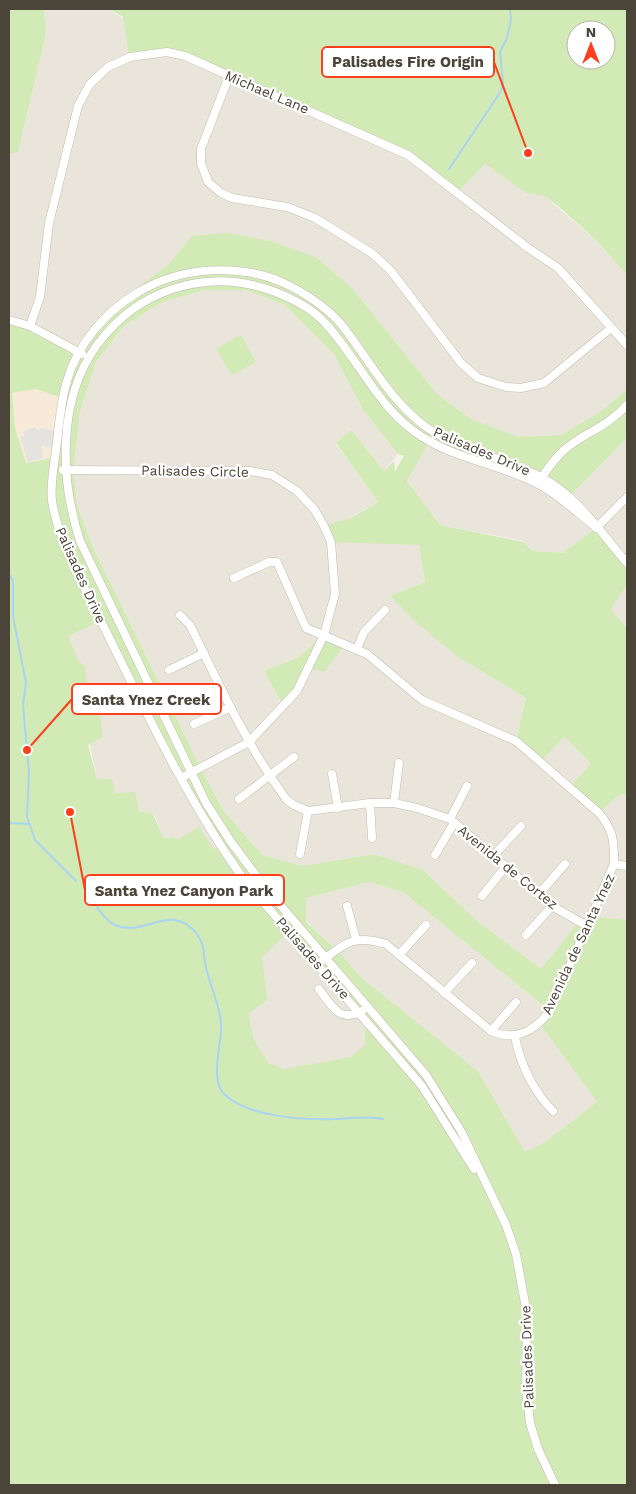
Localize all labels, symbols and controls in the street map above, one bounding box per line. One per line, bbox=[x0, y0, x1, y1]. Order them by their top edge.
north arrow bbox=[566, 20, 616, 70]
text: N bbox=[586, 24, 596, 40]
callout: Palisades Fire Origin bbox=[322, 47, 494, 77]
text: Palisades Fire Origin bbox=[332, 53, 484, 71]
street label: Michael Lane bbox=[223, 67, 311, 117]
street label: Palisades Drive bbox=[431, 423, 533, 479]
street label: Palisades Circle bbox=[141, 462, 249, 480]
street label: Palisades Drive bbox=[53, 524, 109, 626]
callout: Santa Ynez Creek bbox=[72, 684, 221, 714]
text: Santa Ynez Creek bbox=[82, 691, 211, 709]
street label: Avenida de Cortez bbox=[455, 822, 561, 912]
street label: Avenida de Santa Ynez bbox=[538, 871, 618, 1017]
callout: Santa Ynez Canyon Park bbox=[85, 875, 284, 905]
text: Santa Ynez Canyon Park bbox=[95, 882, 274, 900]
street label: Palisades Drive bbox=[273, 914, 353, 1002]
street label: Palisades Drive bbox=[517, 1305, 537, 1409]

